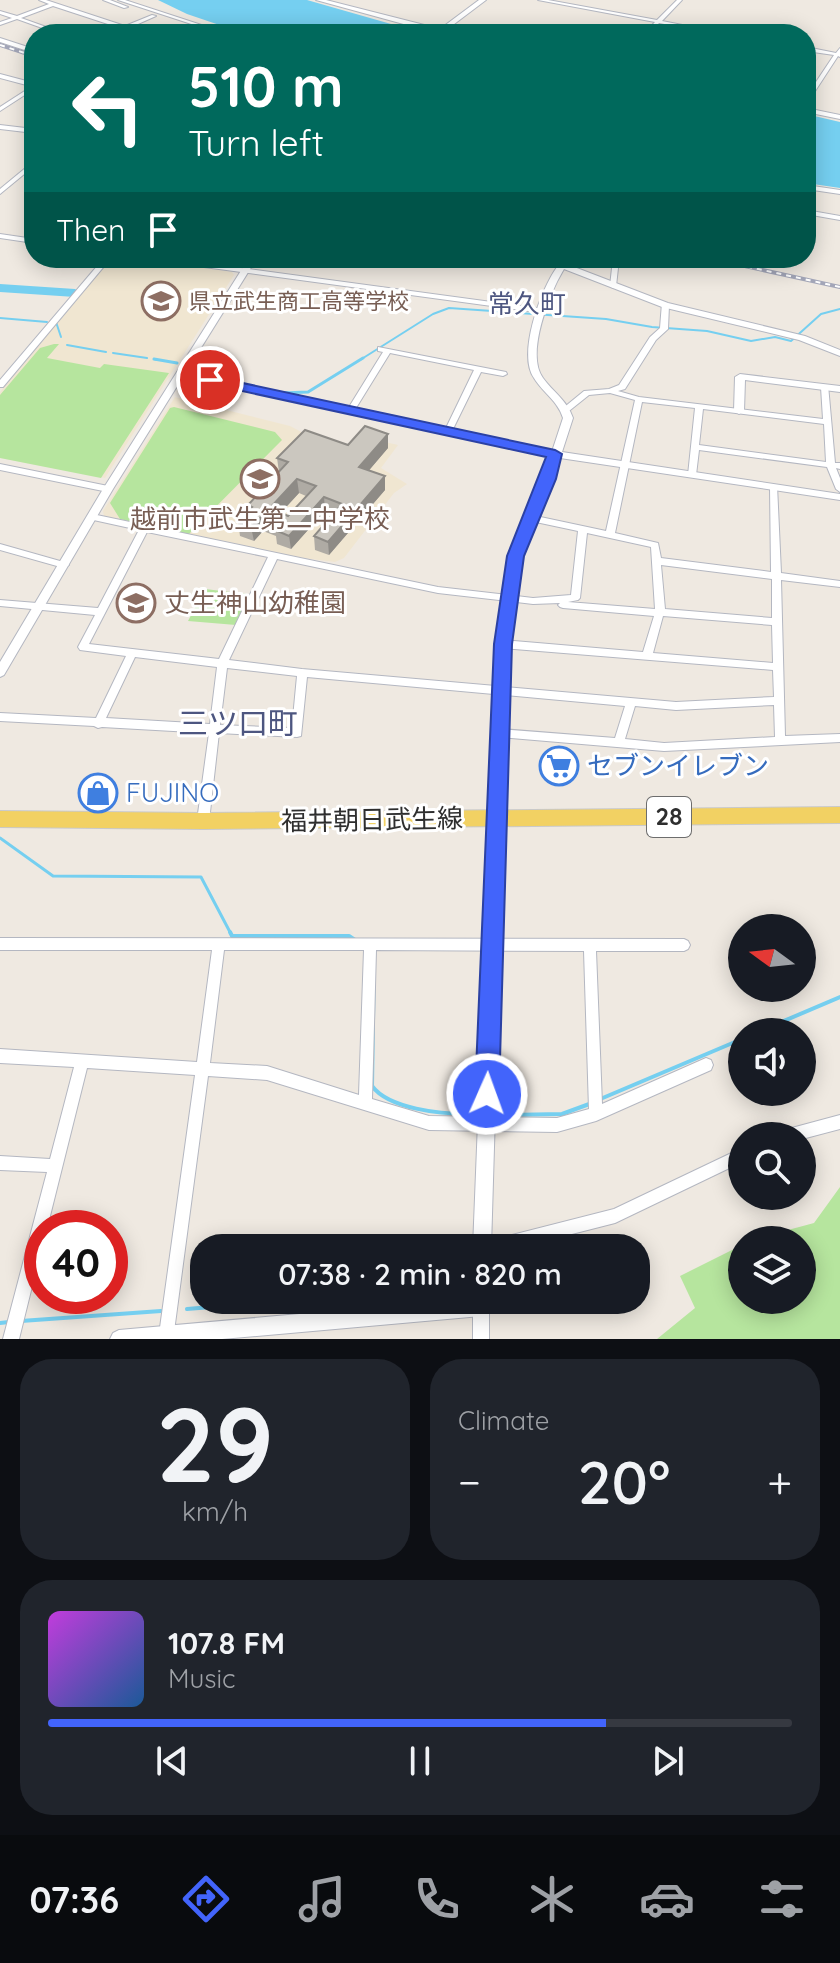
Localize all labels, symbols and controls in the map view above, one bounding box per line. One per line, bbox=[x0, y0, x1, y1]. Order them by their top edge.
text: 510 m bbox=[188, 51, 344, 121]
icon: left bbox=[56, 56, 160, 160]
text: Turn left bbox=[188, 120, 324, 165]
icon: arrive bbox=[141, 208, 185, 252]
text: Then bbox=[56, 211, 125, 249]
school or university icon: 県立武生商工高等学校 bbox=[140, 280, 182, 322]
place label: 県立武生商工高等学校 bbox=[189, 287, 409, 315]
district label: 常久町 bbox=[488, 287, 566, 320]
pin bbox=[176, 346, 244, 414]
icon: arrive bbox=[188, 358, 232, 402]
school or university icon: 越前市武生第二中学校 bbox=[239, 458, 281, 500]
place label: 越前市武生第二中学校 bbox=[130, 502, 390, 535]
school or university icon: 丈生神山幼稚園 bbox=[115, 582, 157, 624]
place label: 丈生神山幼稚園 bbox=[164, 586, 346, 619]
district label: 三ツ口町 bbox=[178, 704, 298, 742]
supermarket icon: セブンイレブン bbox=[538, 745, 580, 787]
place label: セブンイレブン bbox=[587, 749, 769, 782]
shop icon: FUJINO bbox=[77, 772, 119, 814]
place label: FUJINO bbox=[126, 776, 219, 809]
road number: 28 bbox=[647, 797, 691, 837]
street label: 福井朝日武生線 bbox=[281, 801, 463, 838]
north arrow bbox=[728, 914, 816, 1002]
map controls bbox=[728, 914, 816, 1314]
button: sound bbox=[728, 1018, 816, 1106]
position arrow bbox=[445, 1052, 529, 1136]
button: search bbox=[728, 1122, 816, 1210]
speed limit sign: 40 bbox=[24, 1210, 128, 1314]
button: layers bbox=[728, 1226, 816, 1314]
text: 07:38 · 2 min · 820 m bbox=[278, 1255, 562, 1293]
text: 29 bbox=[156, 1378, 274, 1508]
text: Climate bbox=[458, 1404, 549, 1437]
text: 20° bbox=[578, 1444, 670, 1519]
text: − bbox=[458, 1454, 481, 1509]
text: + bbox=[767, 1454, 792, 1509]
text: km/h bbox=[182, 1495, 248, 1528]
text: 107.8 FM bbox=[168, 1624, 285, 1662]
text: Music bbox=[168, 1662, 236, 1695]
icon: previous bbox=[150, 1739, 194, 1783]
icon: pause bbox=[398, 1739, 442, 1783]
icon: next bbox=[646, 1739, 690, 1783]
icon: directions bbox=[178, 1871, 234, 1927]
icon: music bbox=[294, 1871, 350, 1927]
icon: phone bbox=[409, 1871, 465, 1927]
icon: climate bbox=[524, 1871, 580, 1927]
icon: car bbox=[639, 1871, 695, 1927]
icon: filters bbox=[754, 1871, 810, 1927]
text: 07:36 bbox=[30, 1877, 119, 1922]

